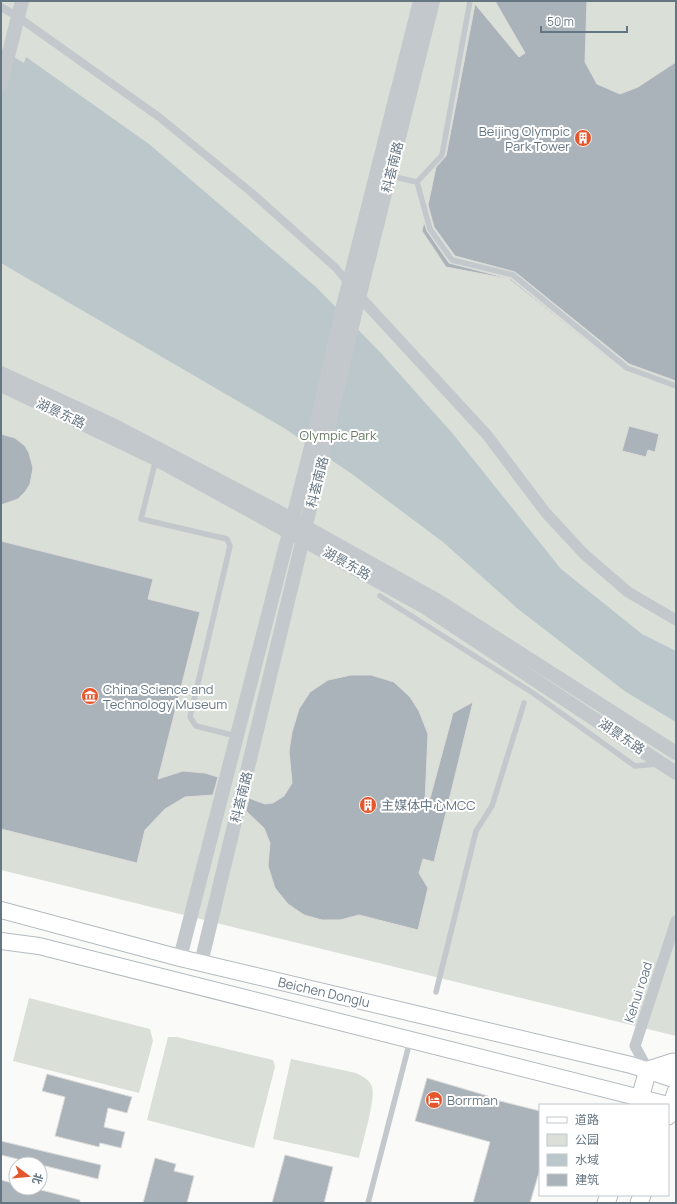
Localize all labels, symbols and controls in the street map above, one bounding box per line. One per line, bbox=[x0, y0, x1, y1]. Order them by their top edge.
scale bar bbox=[541, 8, 627, 34]
text: 50 m bbox=[547, 13, 574, 30]
place label: Beijing Olympic Park Tower bbox=[479, 122, 570, 155]
building icon: Beijing Olympic Park Tower bbox=[573, 128, 593, 148]
street label: 科荟南路 bbox=[377, 140, 407, 194]
street label: 湖景东路 bbox=[34, 394, 88, 432]
park label: Olympic Park bbox=[300, 426, 377, 444]
street label: 科荟南路 bbox=[302, 455, 332, 509]
street label: 湖景东路 bbox=[320, 543, 374, 583]
place label: China Science and Technology Museum bbox=[103, 680, 227, 713]
museum icon: China Science and Technology Museum bbox=[80, 686, 100, 706]
street label: 湖景东路 bbox=[595, 714, 649, 758]
street label: 科荟南路 bbox=[226, 770, 256, 824]
building icon: 主媒体中心MCC bbox=[358, 795, 378, 815]
place label: 主媒体中心MCC bbox=[381, 796, 476, 814]
street label: Kehui road bbox=[620, 959, 656, 1025]
street label: Beichen Donglu bbox=[276, 973, 372, 1011]
hotel icon: Borrman bbox=[424, 1090, 444, 1110]
place label: Borrman bbox=[447, 1091, 498, 1109]
legend bbox=[539, 1104, 669, 1196]
text: 道路 bbox=[575, 1111, 599, 1128]
text: 公园 bbox=[575, 1131, 599, 1148]
text: 水域 bbox=[575, 1151, 599, 1168]
north arrow bbox=[8, 1156, 48, 1196]
text: 建筑 bbox=[575, 1171, 599, 1188]
text: 北 bbox=[29, 1172, 47, 1186]

